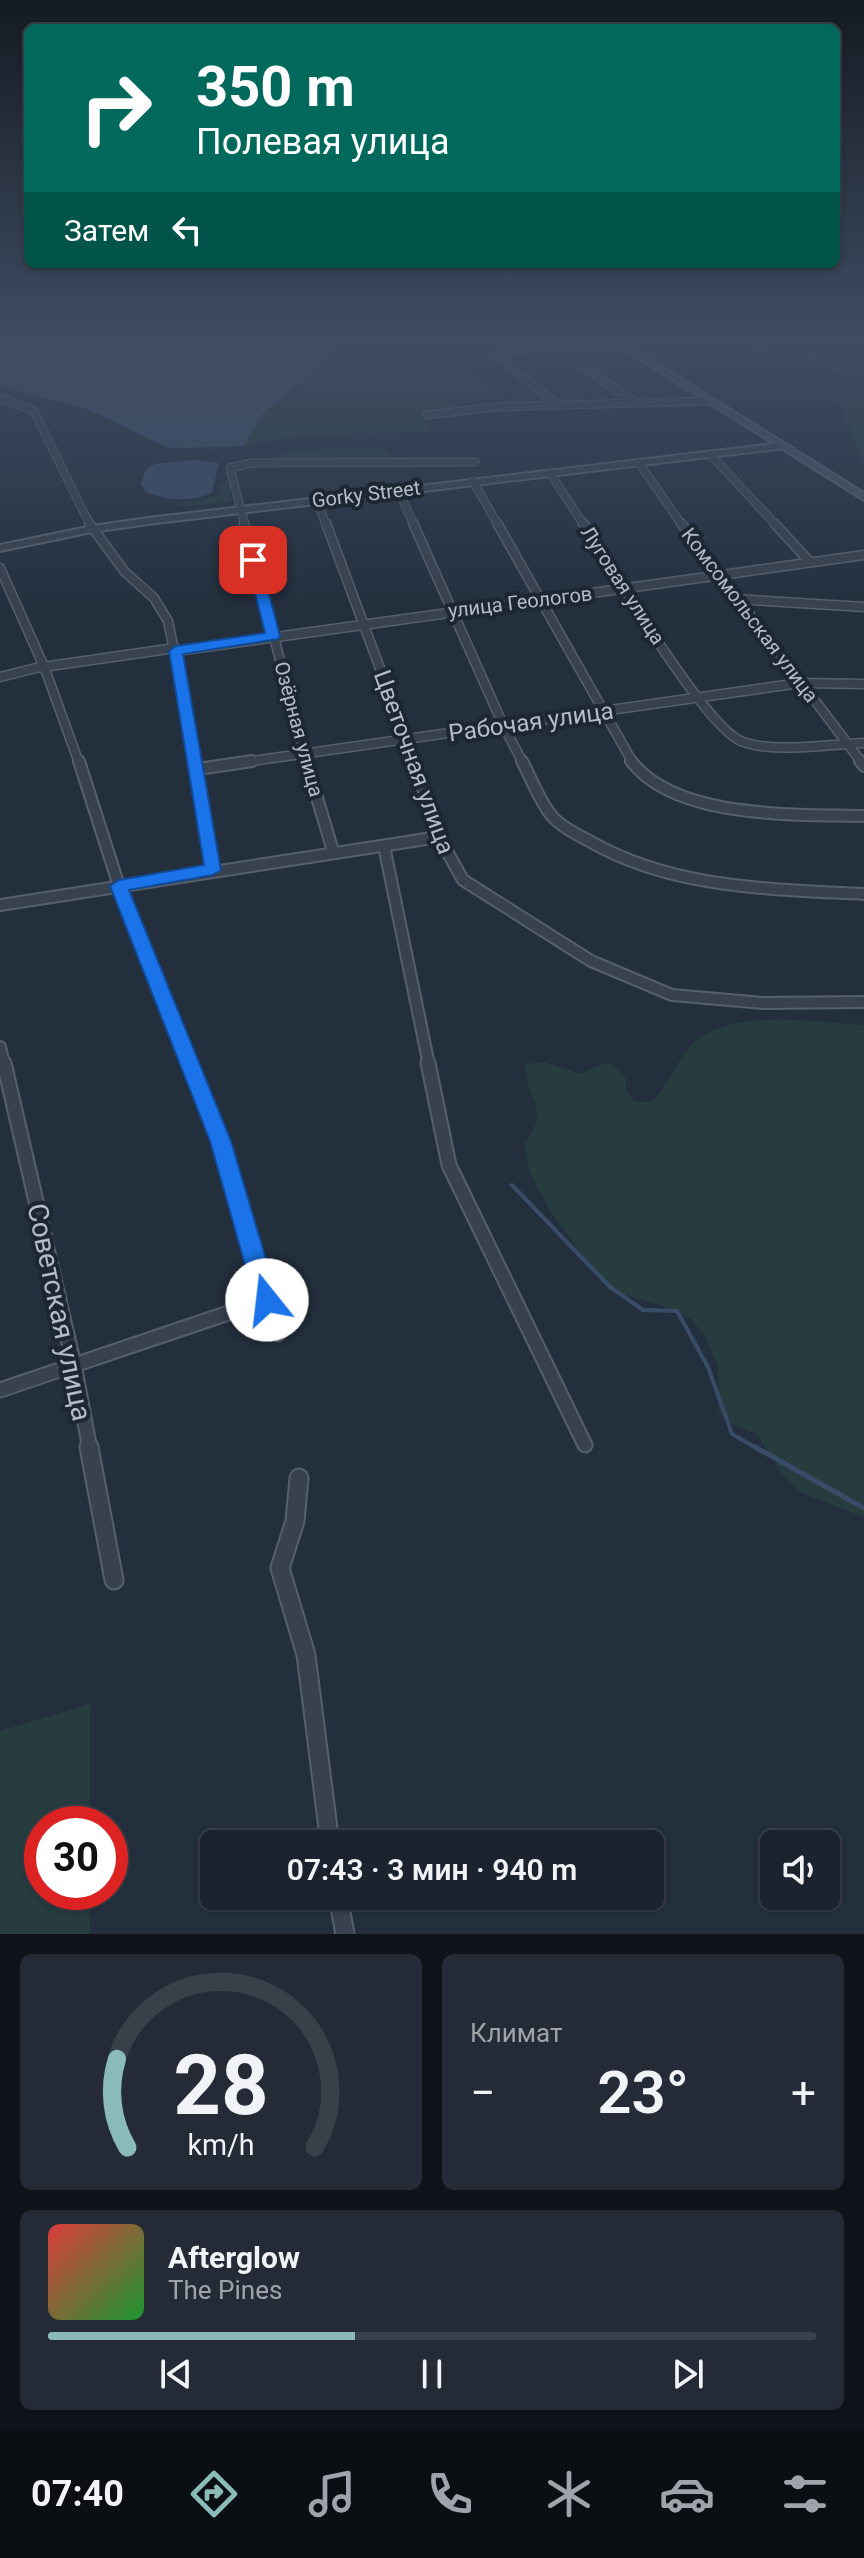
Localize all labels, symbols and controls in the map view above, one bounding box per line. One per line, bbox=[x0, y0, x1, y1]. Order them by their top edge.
text: 350 m bbox=[196, 54, 355, 120]
icon: right bbox=[64, 56, 168, 160]
text: Полевая улица bbox=[196, 121, 450, 163]
icon: left bbox=[165, 208, 209, 252]
text: Затем bbox=[64, 213, 149, 248]
street label: Gorky Street bbox=[310, 475, 422, 513]
street label: Луговая улица bbox=[576, 521, 670, 649]
street label: Комсомольская улица bbox=[677, 523, 823, 707]
pin bbox=[219, 526, 287, 594]
icon: arrive bbox=[231, 538, 275, 582]
street label: улица Геологов bbox=[447, 581, 593, 623]
street label: Озёрная улица bbox=[269, 659, 329, 799]
street label: Цветочная улица bbox=[368, 666, 460, 858]
street label: Рабочая улица bbox=[447, 697, 615, 747]
street label: Советская улица bbox=[20, 1200, 99, 1424]
position arrow bbox=[225, 1258, 309, 1342]
speed limit sign: 30 bbox=[24, 1806, 128, 1910]
map controls bbox=[760, 1830, 840, 1910]
button: sound bbox=[760, 1830, 840, 1910]
text: 07:43 · 3 мин · 940 m bbox=[287, 1852, 577, 1887]
text: Климат bbox=[470, 2018, 562, 2048]
text: 28 bbox=[173, 2037, 269, 2134]
text: 23° bbox=[597, 2057, 689, 2128]
text: − bbox=[470, 2067, 495, 2119]
text: + bbox=[791, 2067, 816, 2119]
text: km/h bbox=[187, 2128, 255, 2162]
text: Afterglow bbox=[168, 2240, 300, 2275]
text: The Pines bbox=[168, 2275, 282, 2305]
icon: previous bbox=[154, 2352, 198, 2396]
icon: pause bbox=[410, 2352, 454, 2396]
icon: next bbox=[666, 2352, 710, 2396]
icon: directions bbox=[186, 2466, 242, 2522]
icon: music bbox=[304, 2466, 360, 2522]
icon: phone bbox=[422, 2466, 478, 2522]
icon: climate bbox=[541, 2466, 597, 2522]
icon: car bbox=[659, 2466, 715, 2522]
icon: filters bbox=[777, 2466, 833, 2522]
text: 07:40 bbox=[31, 2473, 124, 2515]

